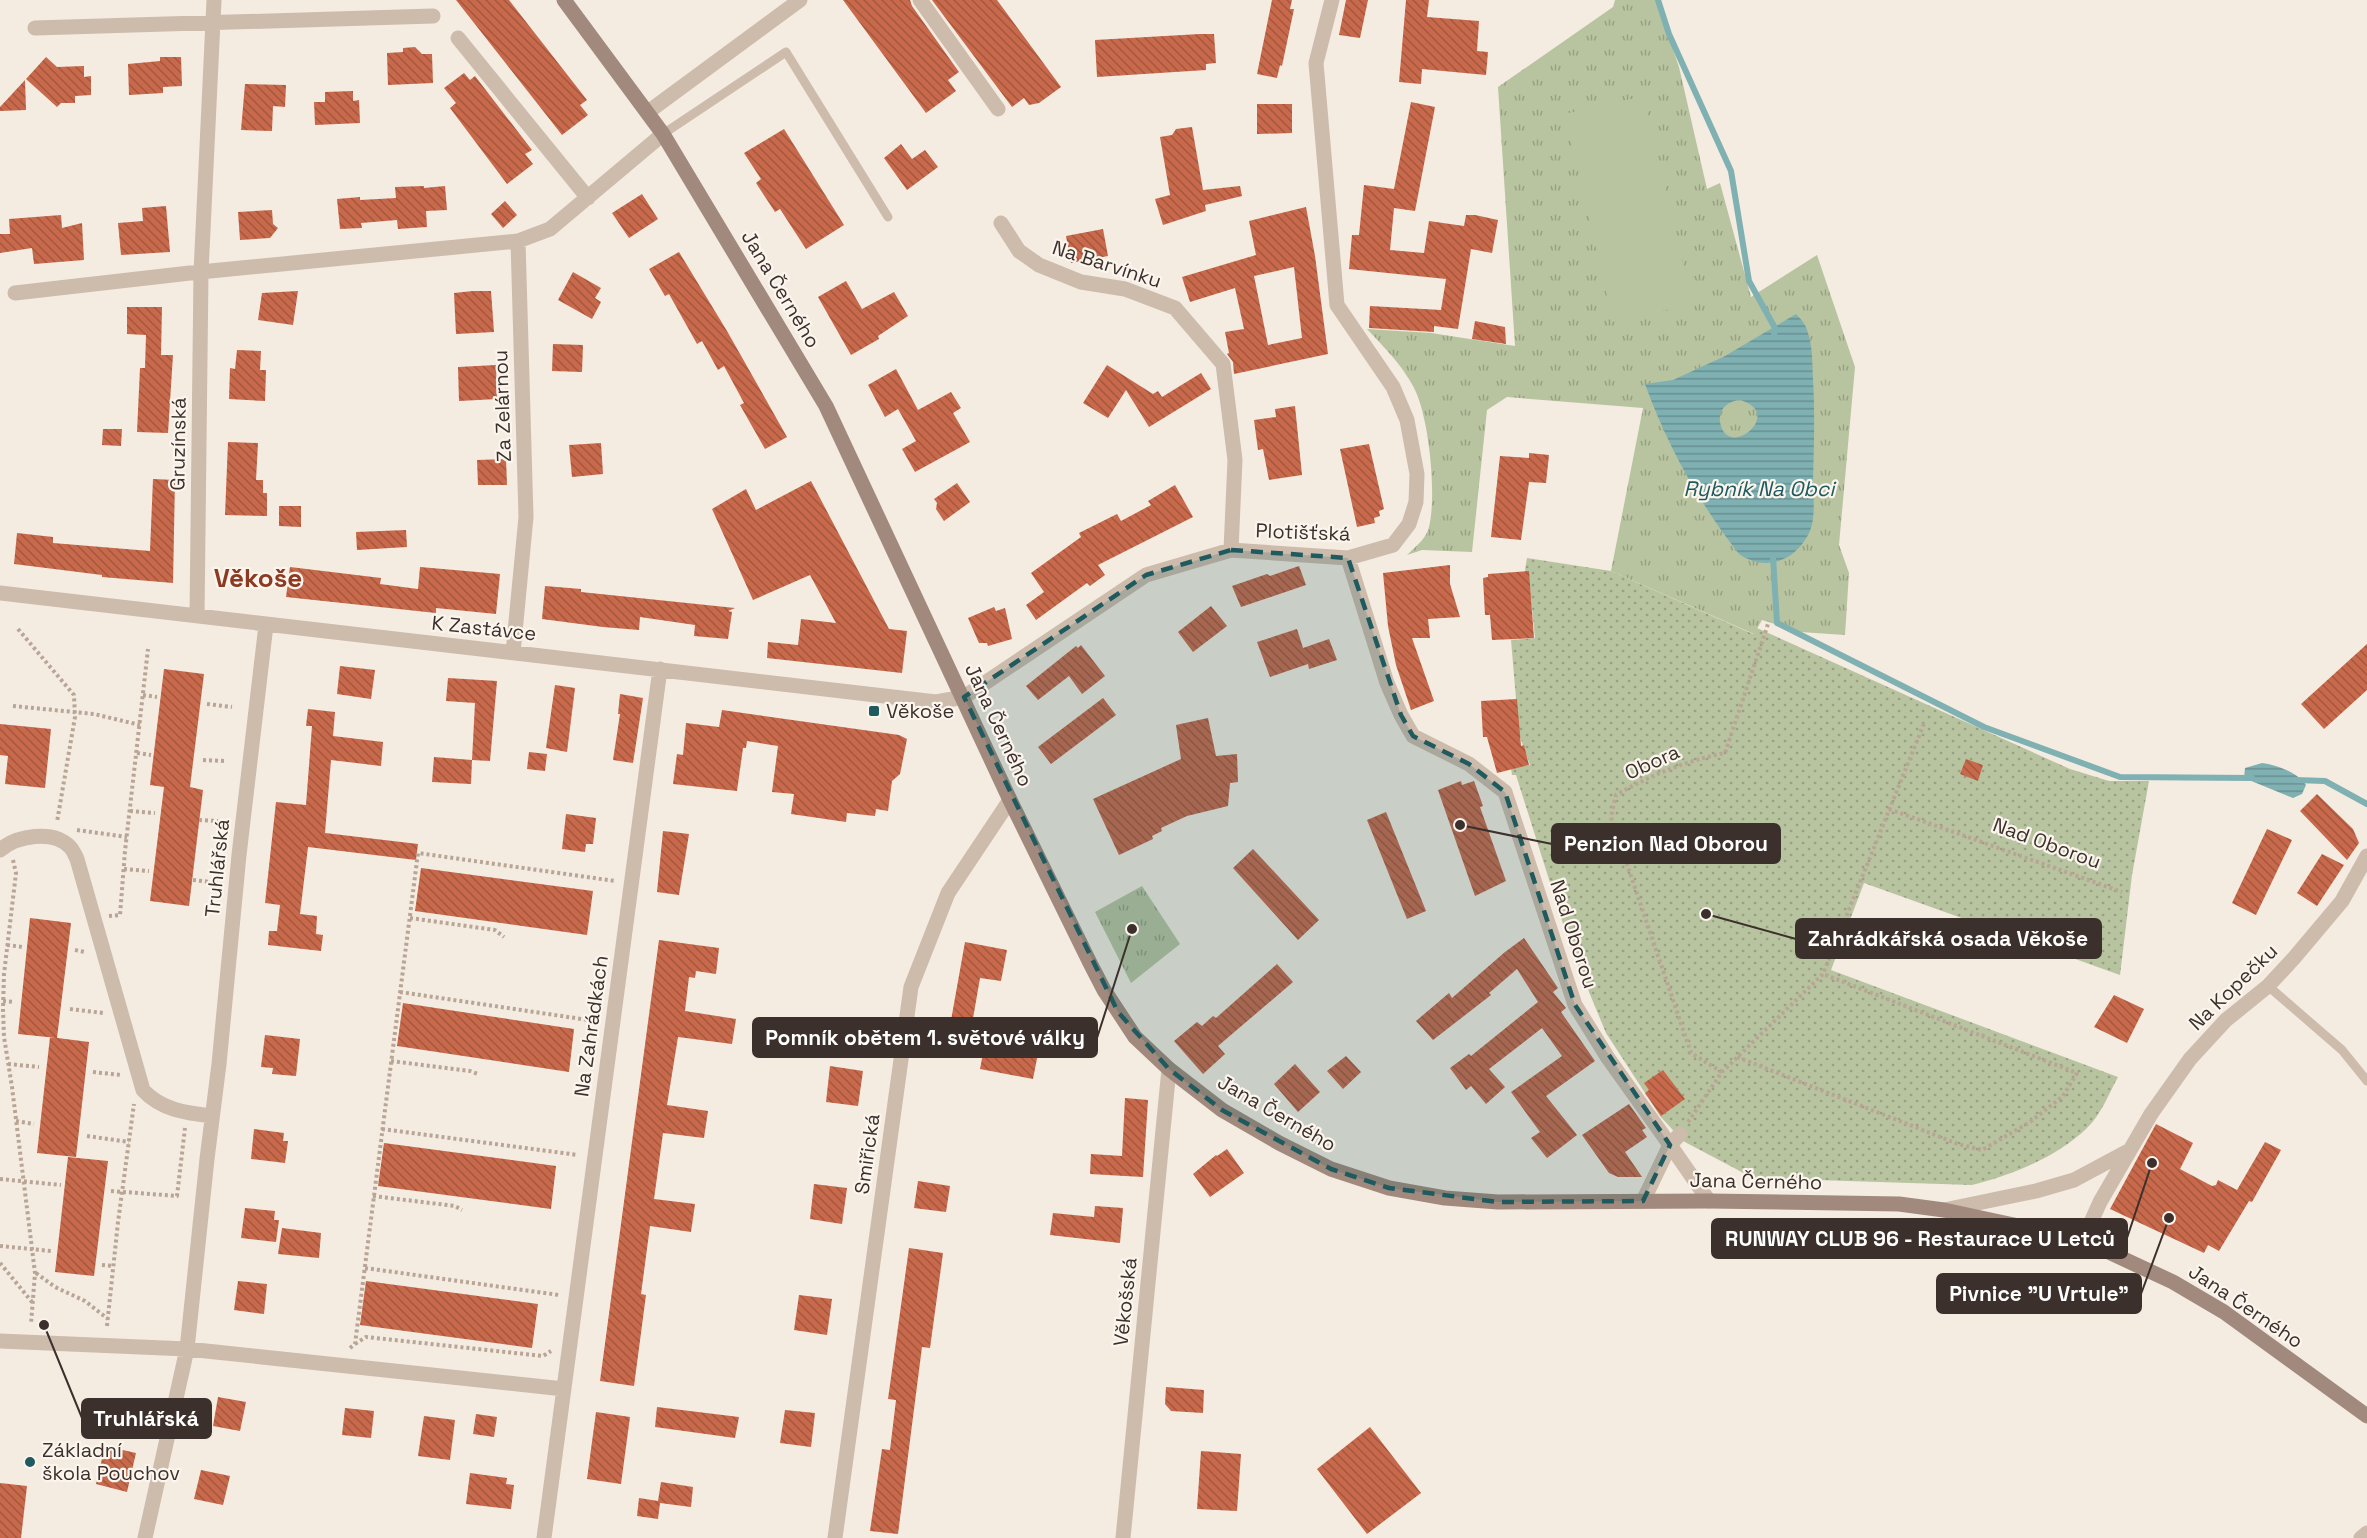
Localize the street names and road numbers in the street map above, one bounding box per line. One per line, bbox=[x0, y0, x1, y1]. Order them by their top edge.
street label: Jana Černého bbox=[736, 225, 826, 353]
street label: Na Barvínku bbox=[1049, 234, 1165, 294]
street label: Za Zelárnou bbox=[487, 350, 517, 462]
street label: Gruzínská bbox=[164, 397, 192, 491]
street label: Plotišťská bbox=[1255, 517, 1351, 547]
street label: K Zastávce bbox=[430, 610, 538, 646]
street label: Jana Černého bbox=[959, 659, 1039, 791]
street label: Obora bbox=[1621, 738, 1683, 786]
street label: Nad Oborou bbox=[1989, 811, 2105, 875]
street label: Truhlářská bbox=[199, 818, 235, 918]
street label: Nad Oborou bbox=[1544, 876, 1604, 992]
street label: Na Kopečku bbox=[2183, 938, 2283, 1036]
street label: Na Zahrádkách bbox=[568, 954, 614, 1098]
street label: Jana Černého bbox=[1213, 1069, 1341, 1157]
street label: Smiřická bbox=[849, 1112, 885, 1196]
street label: Jana Černého bbox=[1689, 1167, 1823, 1195]
street label: Věkošská bbox=[1107, 1256, 1143, 1348]
street label: Jana Černého bbox=[2184, 1258, 2308, 1354]

